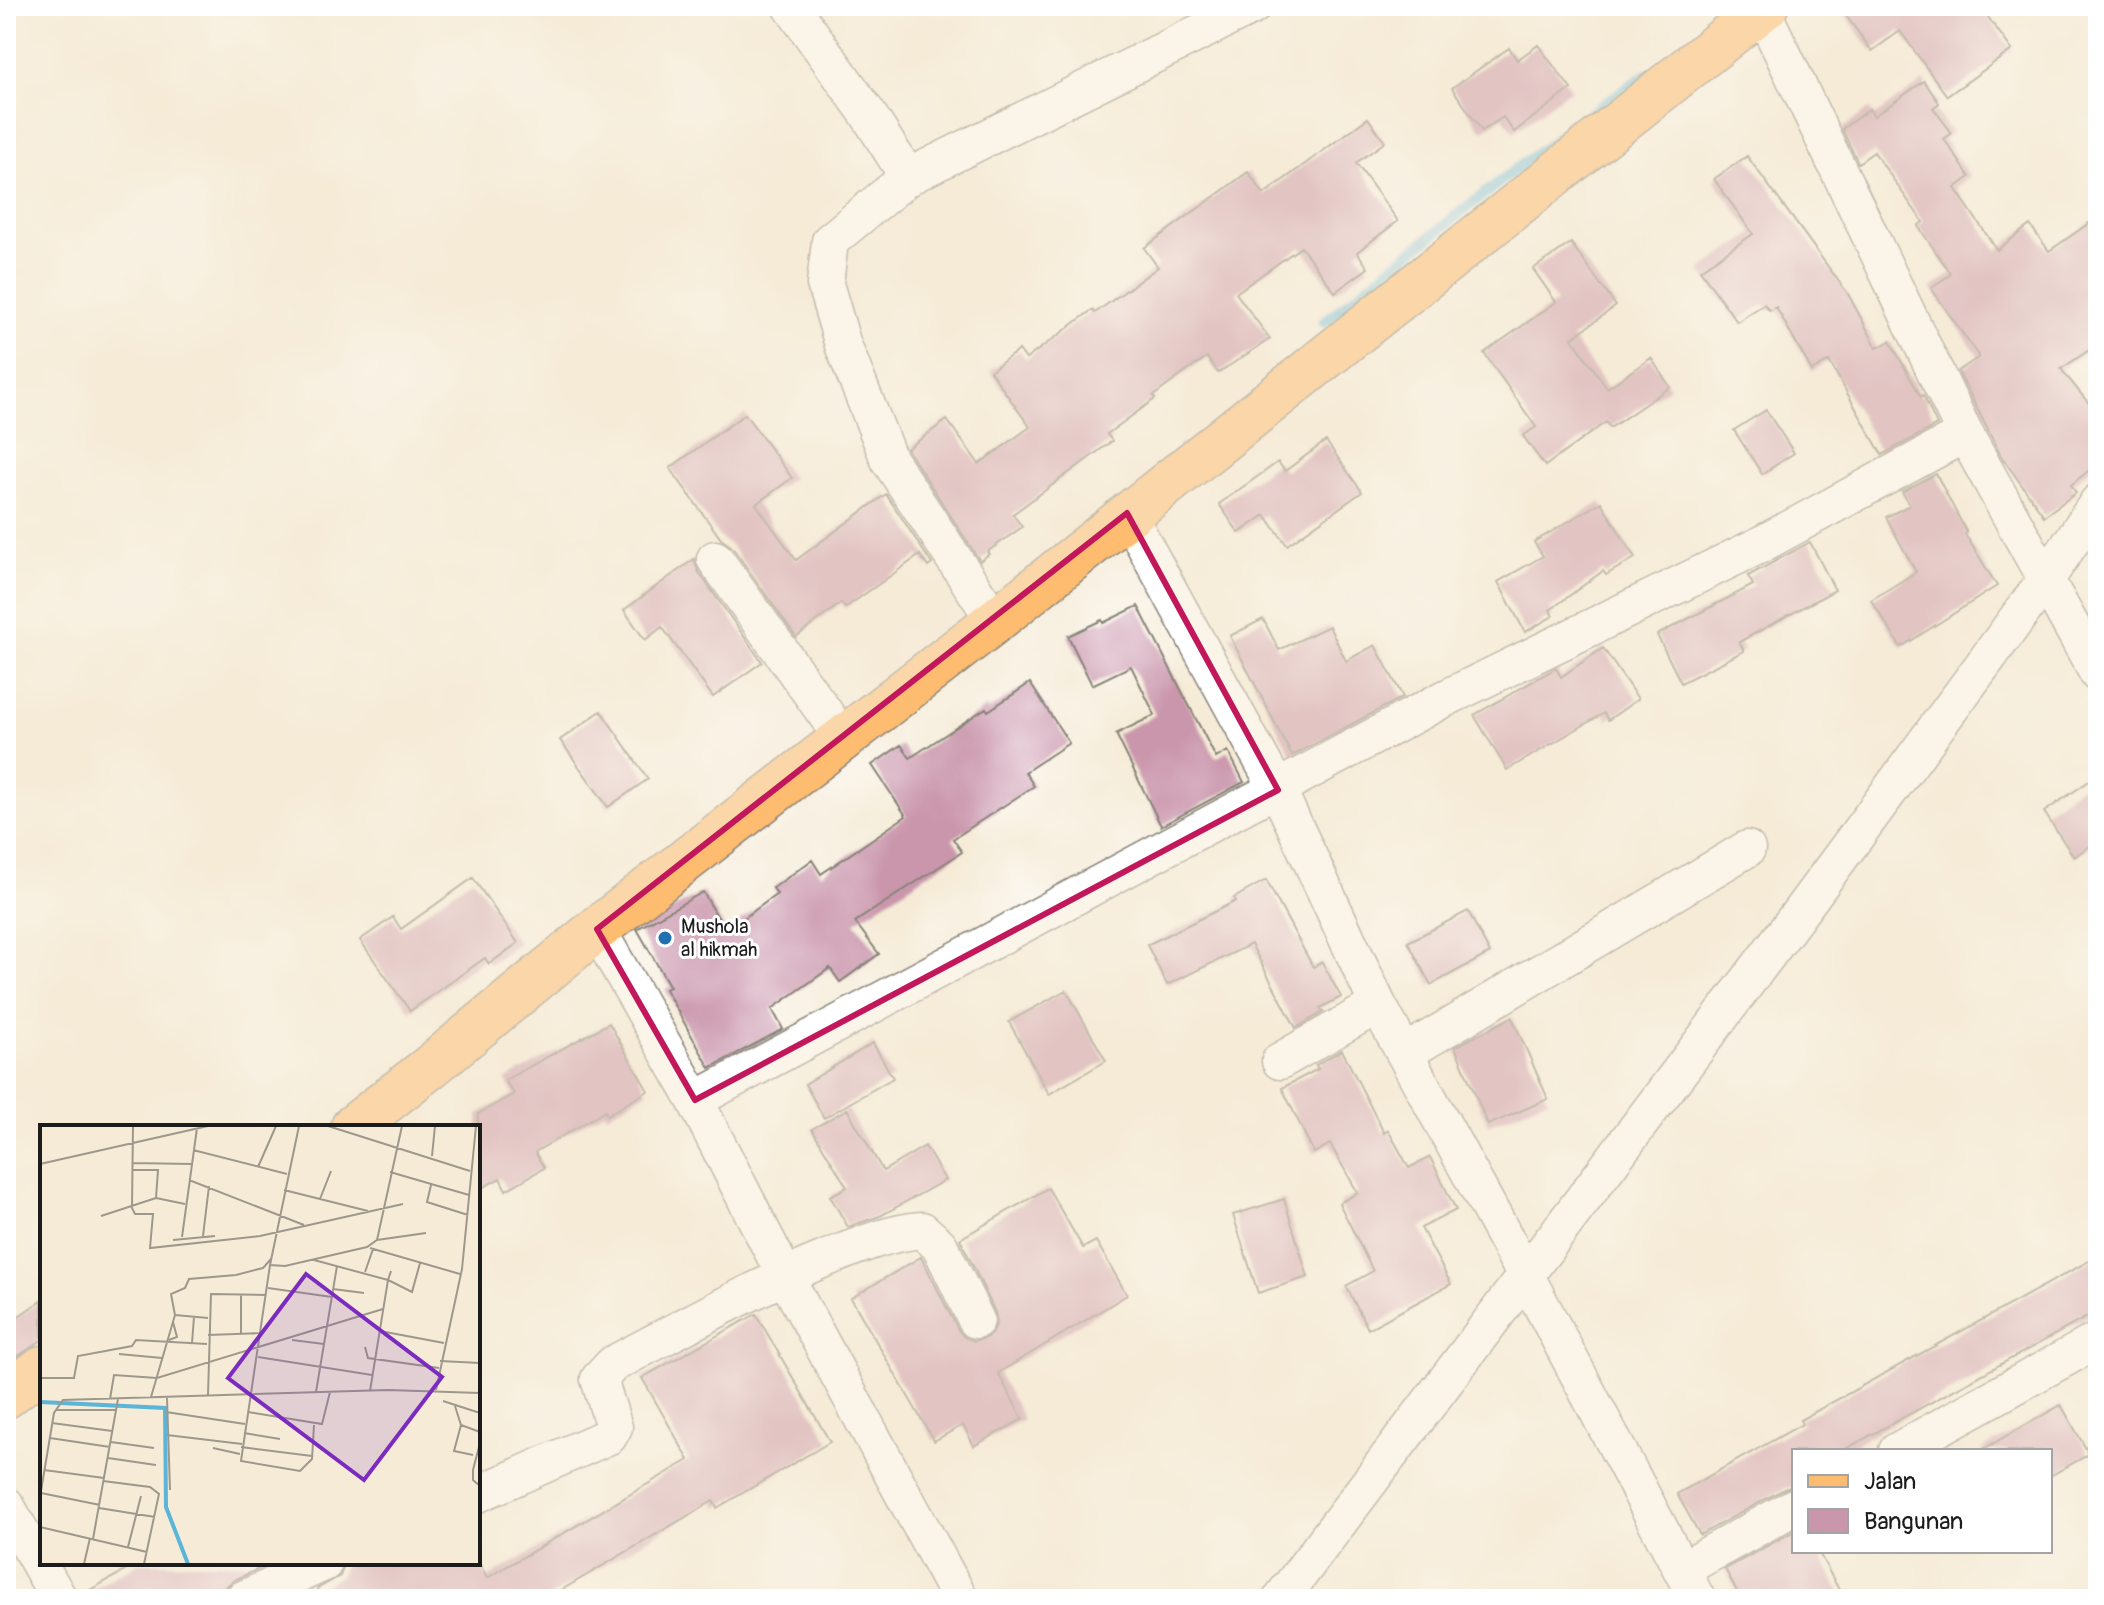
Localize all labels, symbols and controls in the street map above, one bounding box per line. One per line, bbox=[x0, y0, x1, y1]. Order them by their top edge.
place label: Mushola al hikmah bbox=[681, 914, 757, 962]
marker: Mushola al hikmah bbox=[656, 929, 674, 947]
inset map bbox=[40, 1125, 480, 1565]
legend bbox=[1792, 1449, 2052, 1553]
text: Jalan bbox=[1864, 1467, 1916, 1496]
text: Bangunan bbox=[1864, 1507, 1963, 1536]

